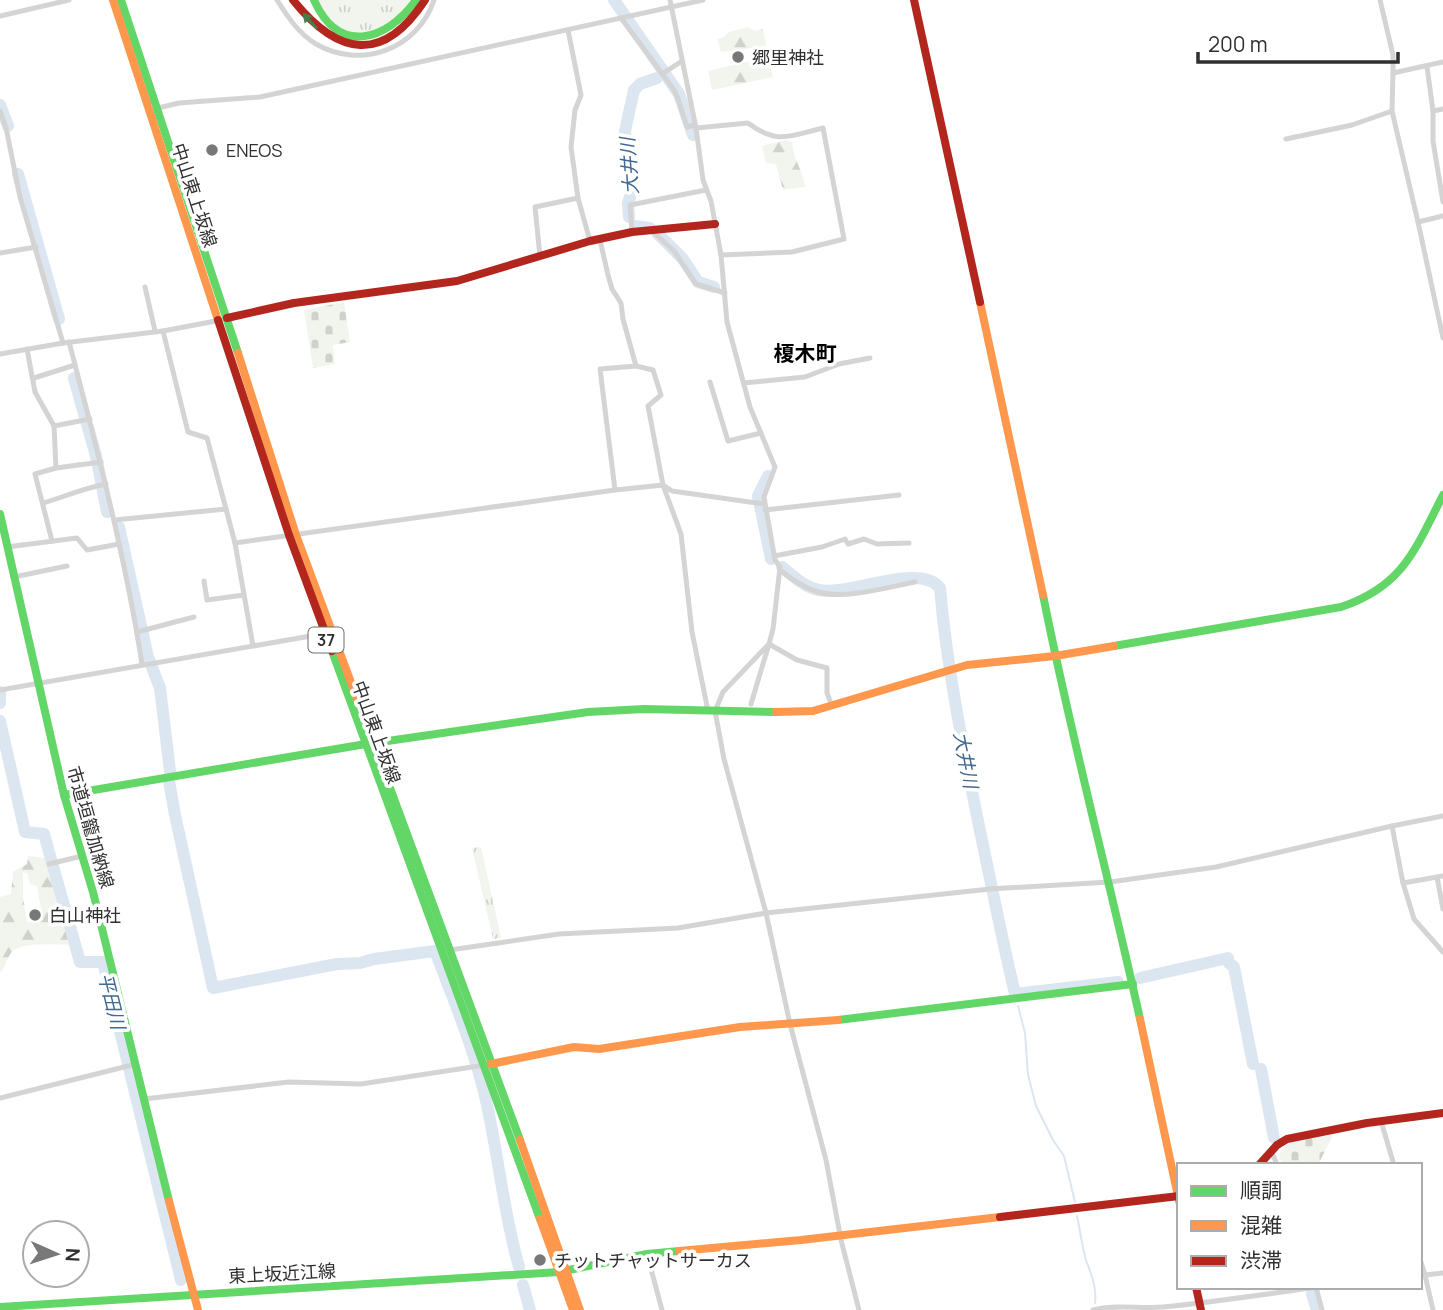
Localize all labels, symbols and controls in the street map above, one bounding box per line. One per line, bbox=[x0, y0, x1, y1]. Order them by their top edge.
one-way arrow bbox=[302, 12, 318, 30]
scale bar bbox=[1198, 21, 1398, 65]
text: 200 m bbox=[1208, 30, 1268, 58]
place label: 郷里神社 bbox=[752, 45, 824, 69]
marker: 郷里神社 bbox=[730, 49, 746, 65]
water label: 大井川 bbox=[614, 135, 644, 195]
place label: ENEOS bbox=[226, 138, 282, 162]
street label: 中山東上坂線 bbox=[167, 140, 223, 250]
marker: ENEOS bbox=[204, 142, 220, 158]
district label: 榎木町 bbox=[774, 339, 837, 367]
road number: 37 bbox=[308, 628, 344, 652]
street label: 中山東上坂線 bbox=[347, 677, 407, 787]
water label: 大井川 bbox=[948, 730, 985, 792]
street label: 市道垣籠加納線 bbox=[62, 763, 120, 891]
place label: 白山神社 bbox=[49, 903, 121, 927]
marker: 白山神社 bbox=[27, 907, 43, 923]
water label: 平田川 bbox=[92, 970, 132, 1034]
legend bbox=[1177, 1163, 1422, 1289]
text: 順調 bbox=[1240, 1176, 1282, 1204]
text: 混雑 bbox=[1240, 1211, 1282, 1239]
north arrow bbox=[21, 1219, 91, 1289]
text: 渋滞 bbox=[1240, 1246, 1282, 1274]
text: N bbox=[60, 1247, 86, 1262]
place label: チットチャットサーカス bbox=[554, 1248, 752, 1272]
marker: チットチャットサーカス bbox=[532, 1252, 548, 1268]
street label: 東上坂近江線 bbox=[227, 1258, 337, 1288]

